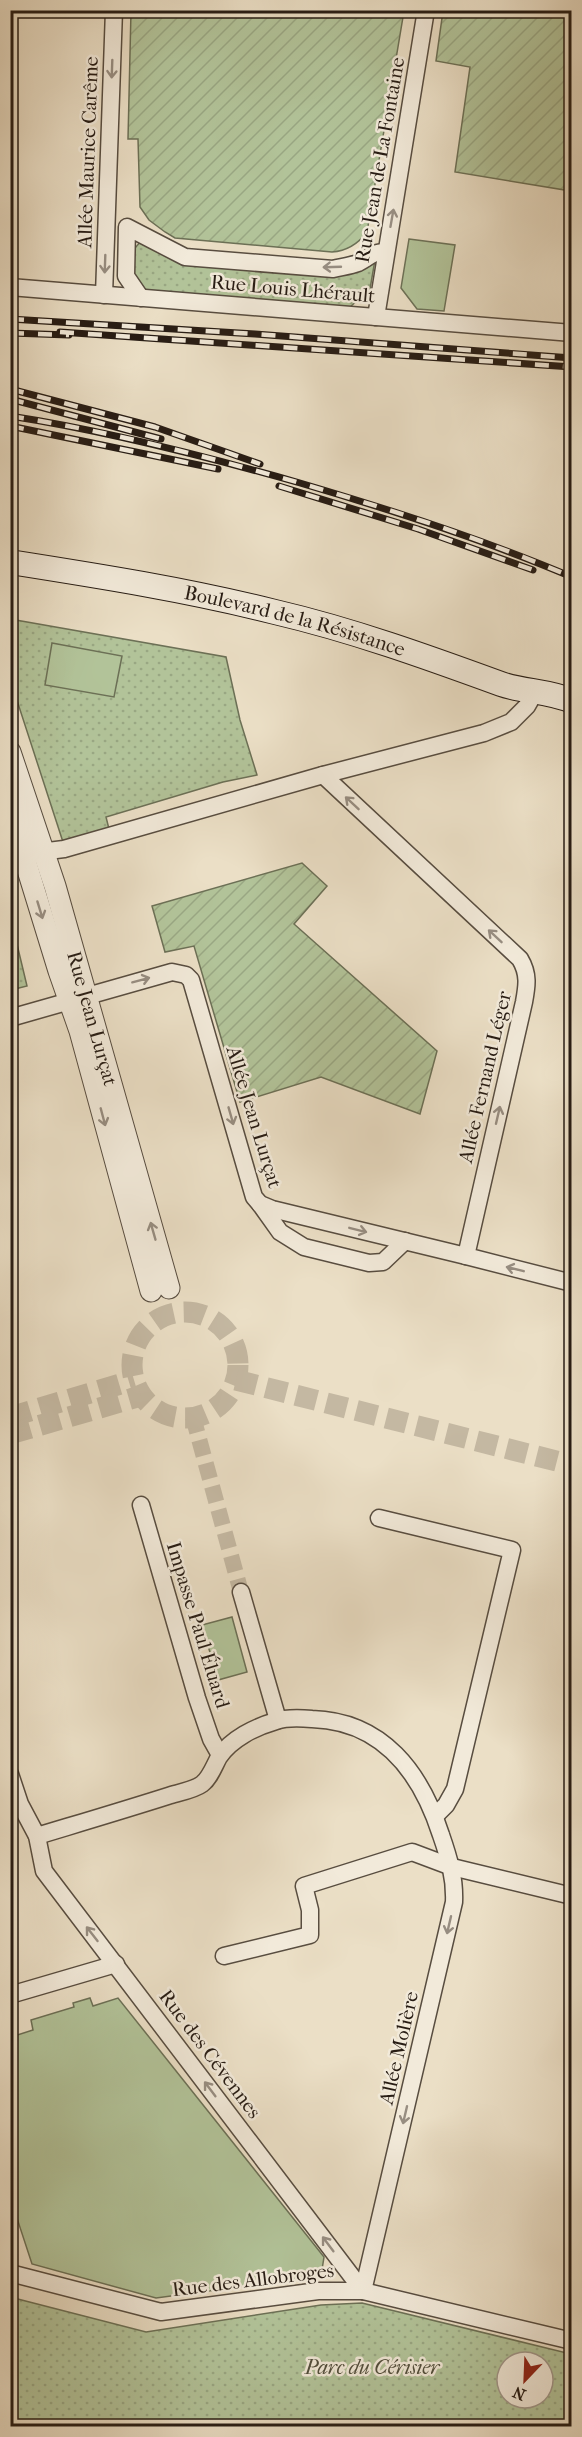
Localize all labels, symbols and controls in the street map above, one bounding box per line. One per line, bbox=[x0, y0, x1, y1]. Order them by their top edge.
street label: Rue Jean de La Fontaine bbox=[351, 55, 409, 265]
street label: Allée Maurice Carême bbox=[73, 56, 103, 249]
one-way arrow bbox=[106, 58, 117, 78]
one-way arrow bbox=[386, 209, 397, 228]
one-way arrow bbox=[100, 253, 111, 273]
one-way arrow bbox=[322, 262, 342, 273]
street label: Rue Louis Lhérault bbox=[210, 270, 376, 308]
street label: Boulevard de la Résistance bbox=[182, 581, 408, 661]
one-way arrow bbox=[345, 796, 360, 810]
one-way arrow bbox=[35, 900, 46, 919]
one-way arrow bbox=[487, 929, 502, 943]
street label: Rue Jean Lurçat bbox=[63, 948, 123, 1088]
one-way arrow bbox=[131, 974, 150, 986]
street label: Allée Fernand Léger bbox=[454, 988, 516, 1166]
street label: Allée Jean Lurçat bbox=[221, 1042, 287, 1191]
one-way arrow bbox=[226, 1106, 237, 1125]
one-way arrow bbox=[493, 1106, 504, 1125]
one-way arrow bbox=[98, 1107, 110, 1126]
one-way arrow bbox=[147, 1222, 159, 1241]
one-way arrow bbox=[348, 1224, 367, 1236]
one-way arrow bbox=[506, 1262, 525, 1274]
street label: Impasse Paul Éluard bbox=[162, 1539, 236, 1712]
one-way arrow bbox=[443, 1915, 454, 1934]
one-way arrow bbox=[86, 1926, 99, 1942]
street label: Rue des Cévennes bbox=[154, 1985, 266, 2123]
street label: Allée Molière bbox=[375, 1989, 423, 2108]
one-way arrow bbox=[204, 2081, 217, 2097]
one-way arrow bbox=[398, 2105, 410, 2124]
one-way arrow bbox=[322, 2236, 335, 2252]
street label: Rue des Allobroges bbox=[171, 2259, 335, 2301]
north arrow bbox=[495, 2350, 555, 2410]
park label: Parc du Cérisier bbox=[304, 2356, 441, 2379]
text: N bbox=[509, 2382, 529, 2404]

